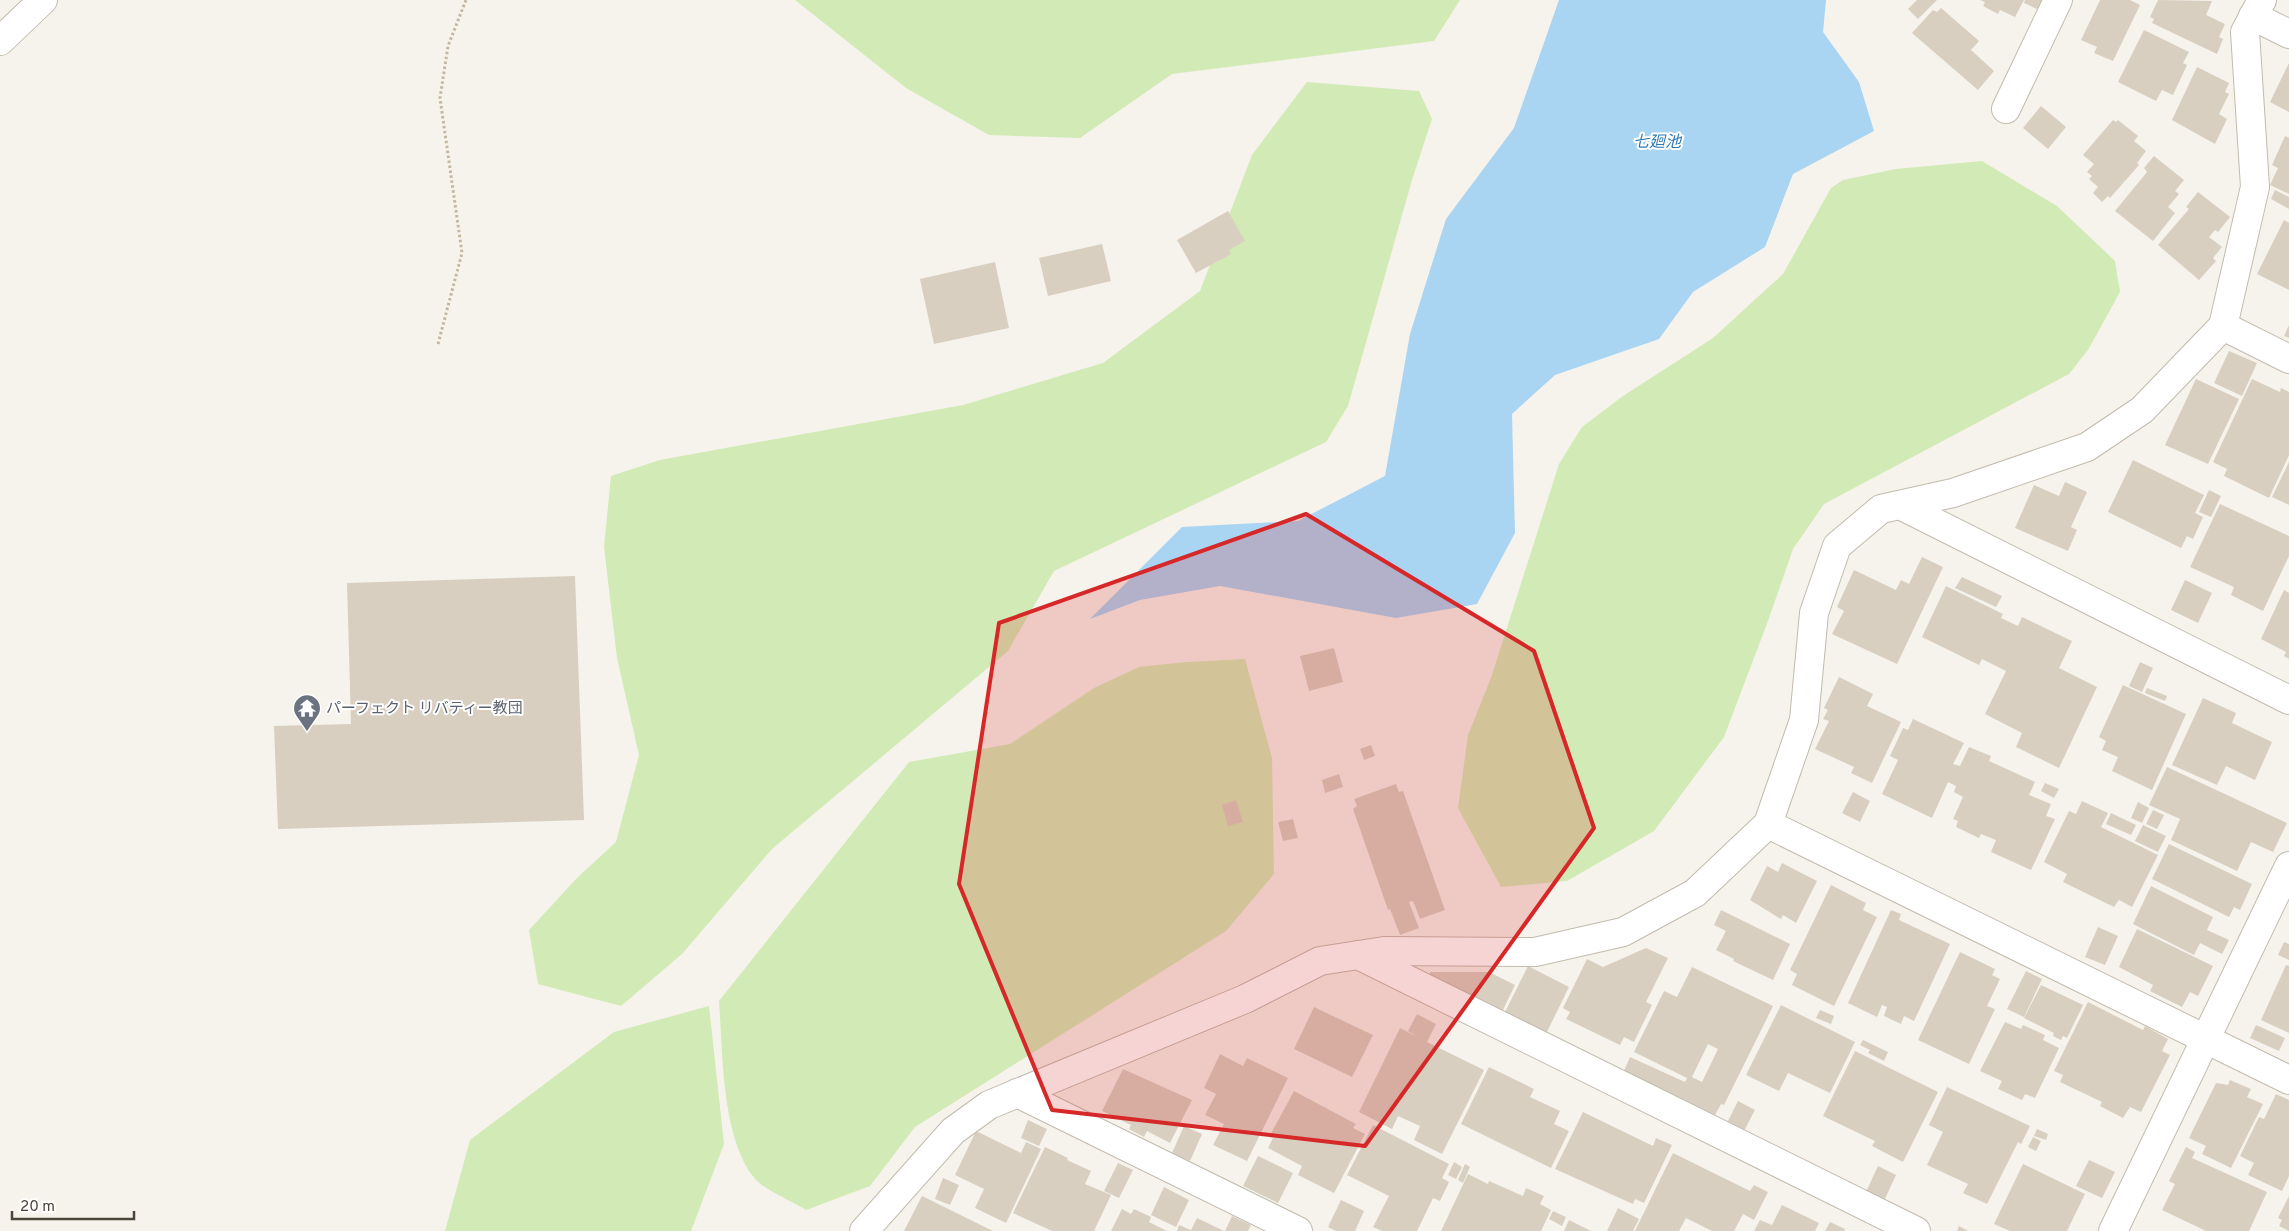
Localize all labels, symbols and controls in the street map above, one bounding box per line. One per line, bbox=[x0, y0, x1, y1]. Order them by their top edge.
water label: 七廻池 bbox=[1633, 133, 1683, 153]
temple icon: パーフェクト リバティー教団 bbox=[292, 693, 322, 732]
place label: パーフェクト リバティー教団 bbox=[326, 700, 523, 719]
scale bar bbox=[12, 1188, 135, 1220]
text: 20 m bbox=[20, 1198, 55, 1217]

